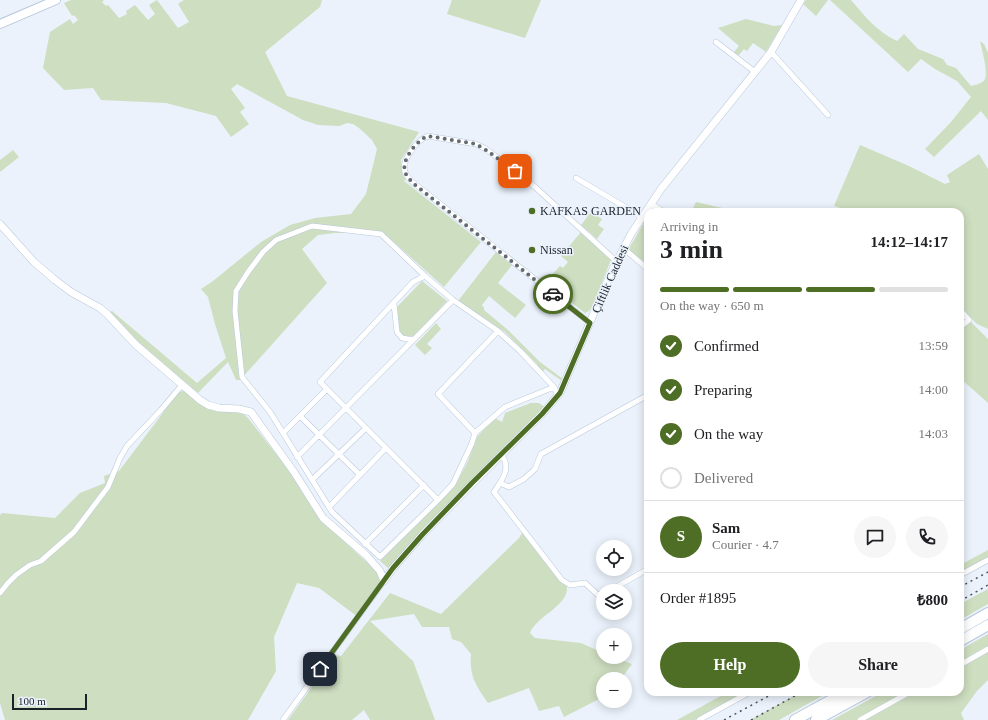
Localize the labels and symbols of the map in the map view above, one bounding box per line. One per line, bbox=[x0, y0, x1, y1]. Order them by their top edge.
pin bbox=[498, 154, 532, 188]
place label: KAFKAS GARDEN bbox=[540, 204, 641, 218]
marker: KAFKAS GARDEN bbox=[527, 206, 537, 216]
street label: Çiftlik Caddesi bbox=[589, 242, 632, 315]
place label: Nissan bbox=[540, 243, 573, 257]
marker: Nissan bbox=[527, 245, 537, 255]
courier bbox=[533, 274, 573, 314]
pin bbox=[303, 652, 337, 686]
scale bar bbox=[12, 692, 87, 711]

